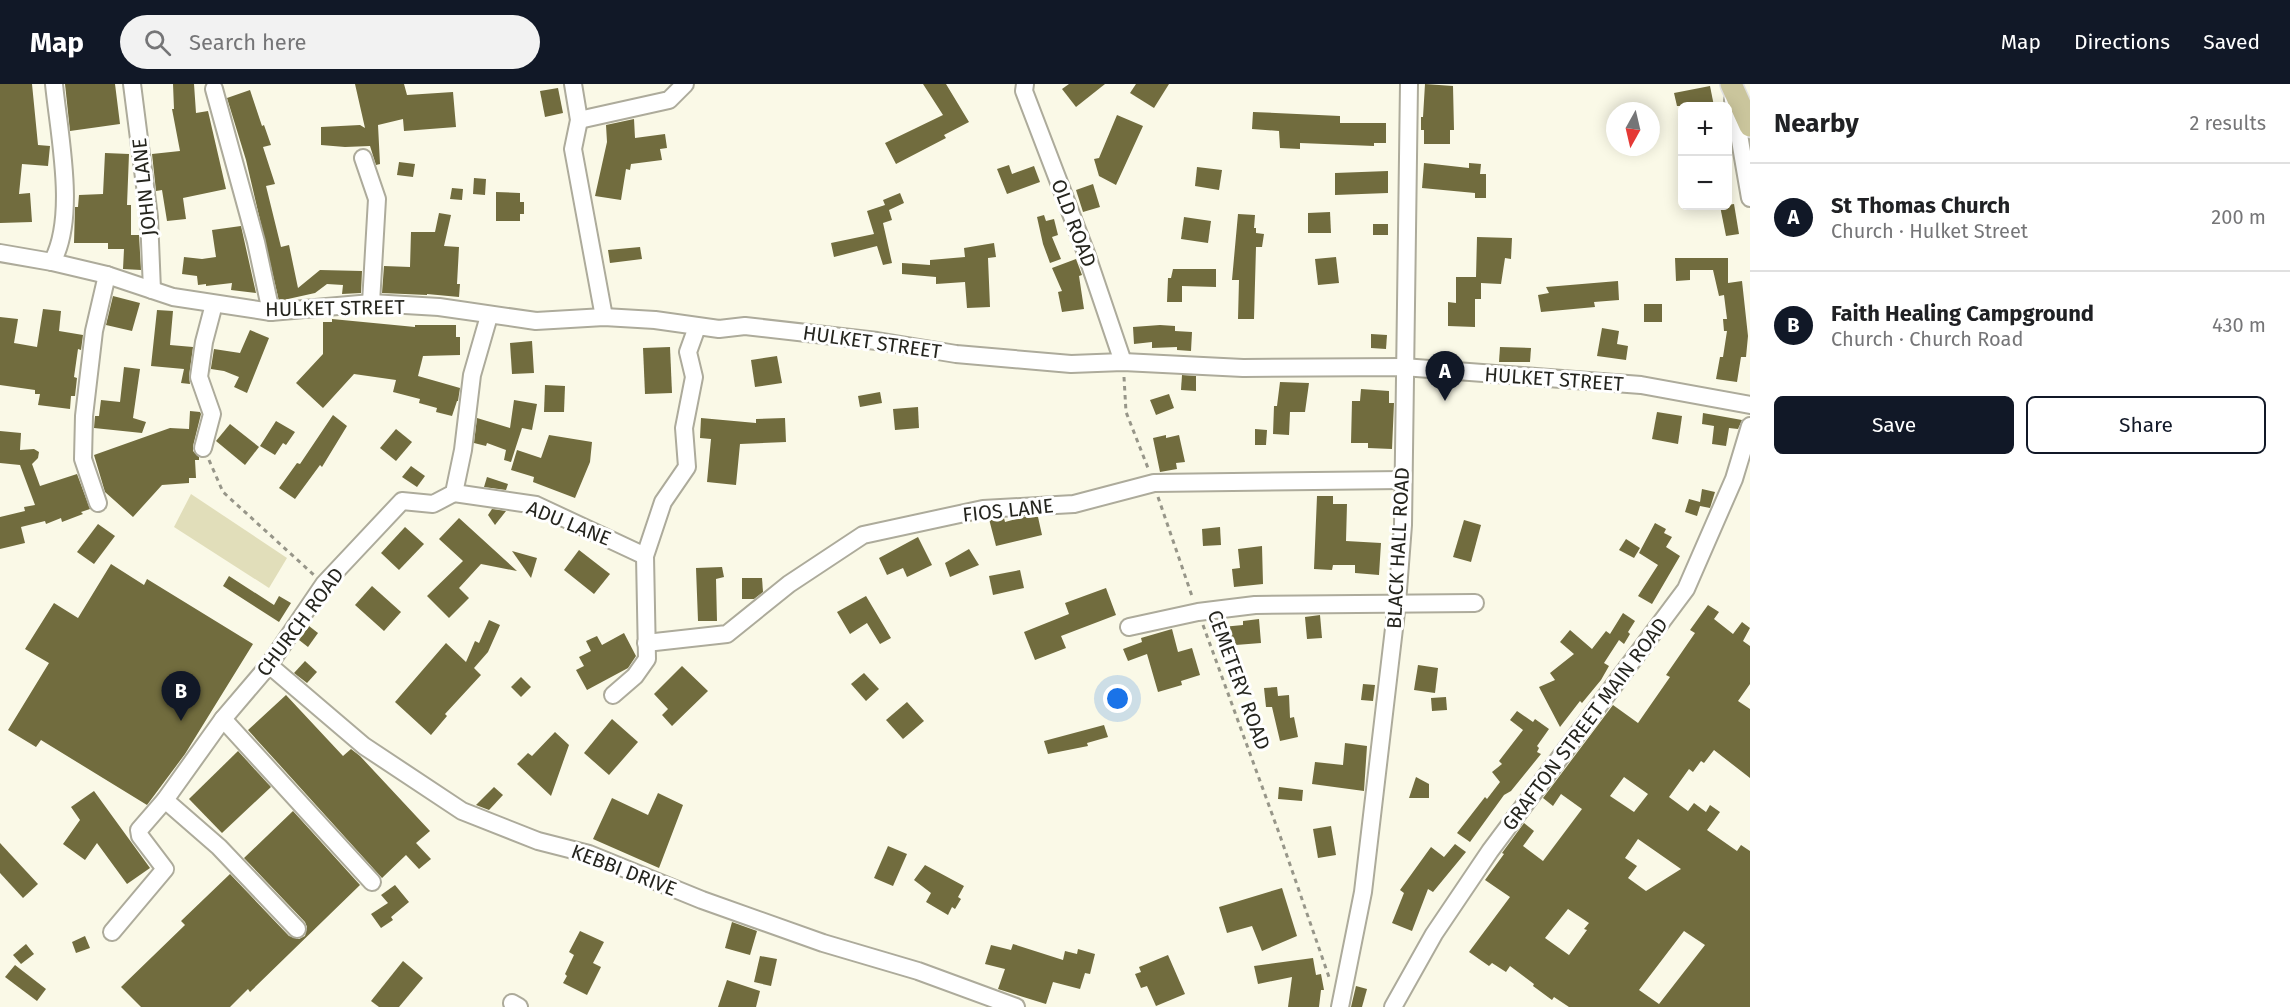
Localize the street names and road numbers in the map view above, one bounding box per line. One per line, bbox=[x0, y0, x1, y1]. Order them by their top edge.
street label: JOHN LANE bbox=[127, 137, 161, 237]
street label: OLD ROAD bbox=[1046, 176, 1102, 270]
street label: HULKET STREET bbox=[265, 295, 406, 321]
street label: HULKET STREET bbox=[801, 320, 943, 364]
street label: HULKET STREET bbox=[1484, 362, 1625, 396]
street label: BLACK HALL ROAD bbox=[1382, 467, 1414, 629]
street label: FIOS LANE bbox=[961, 493, 1055, 527]
street label: ADU LANE bbox=[523, 495, 615, 551]
street label: CHURCH ROAD bbox=[251, 563, 349, 681]
street label: CEMETERY ROAD bbox=[1203, 607, 1275, 753]
street label: GRAFTON STREET MAIN ROAD bbox=[1497, 613, 1673, 835]
street label: KEBBI DRIVE bbox=[568, 839, 680, 901]

